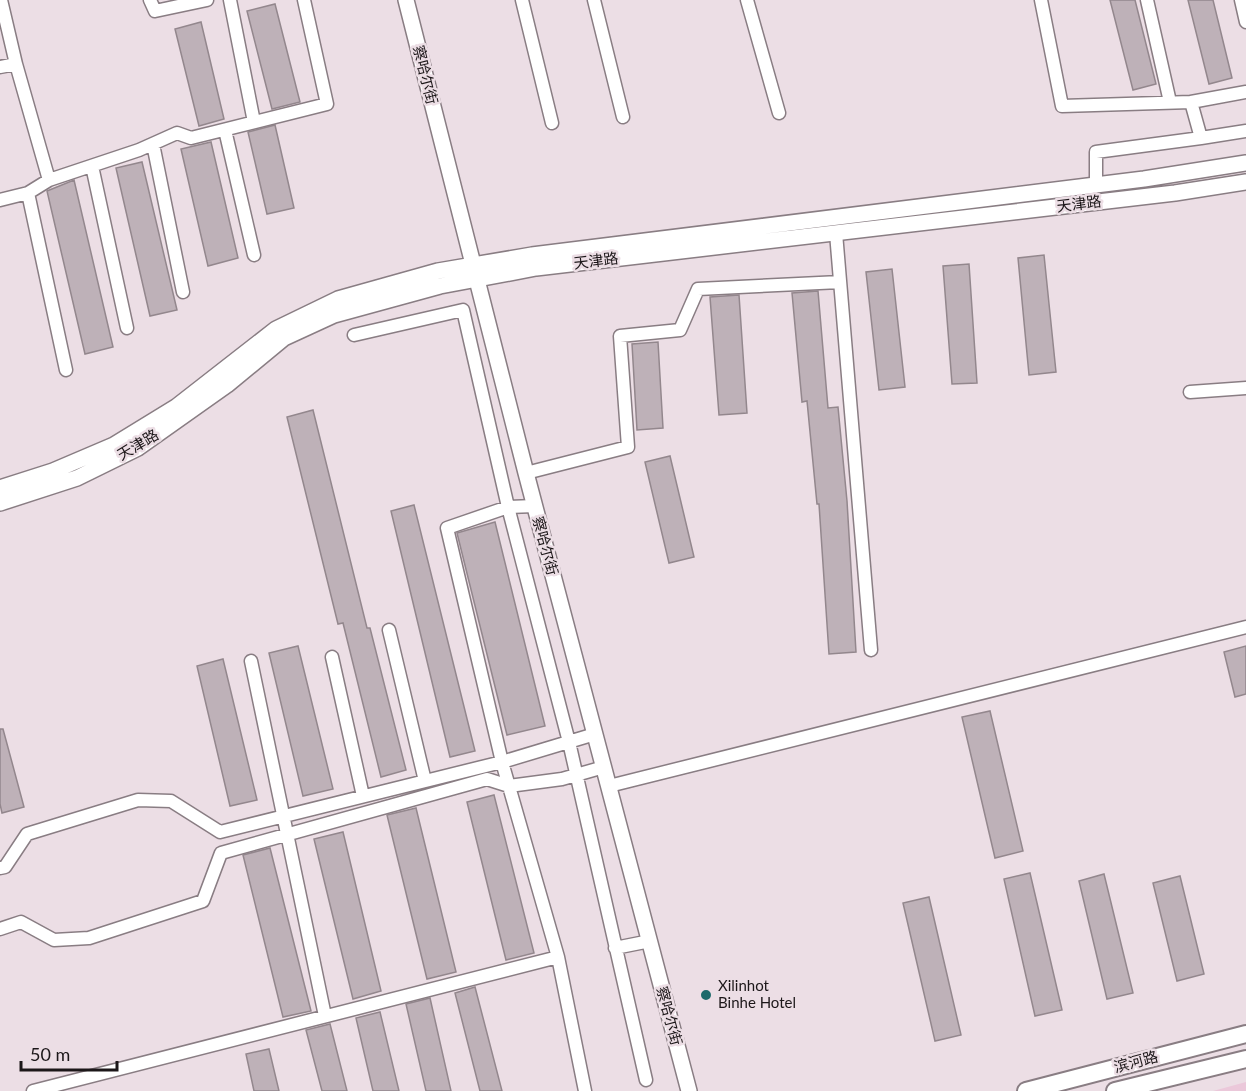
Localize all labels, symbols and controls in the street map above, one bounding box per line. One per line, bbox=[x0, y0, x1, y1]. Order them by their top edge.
street label: 察哈尔街 bbox=[410, 43, 442, 106]
street label: 天津路 bbox=[1055, 191, 1102, 215]
street label: 天津路 bbox=[572, 248, 619, 272]
street label: 天津路 bbox=[114, 425, 161, 463]
street label: 察哈尔街 bbox=[530, 514, 562, 577]
place label: Xilinhot Binhe Hotel bbox=[718, 976, 796, 1011]
street label: 察哈尔街 bbox=[654, 984, 686, 1047]
marker: Xilinhot Binhe Hotel bbox=[699, 988, 713, 1002]
scale bar bbox=[21, 1034, 117, 1072]
text: 50 m bbox=[30, 1043, 70, 1065]
street label: 滨河路 bbox=[1112, 1047, 1160, 1076]

